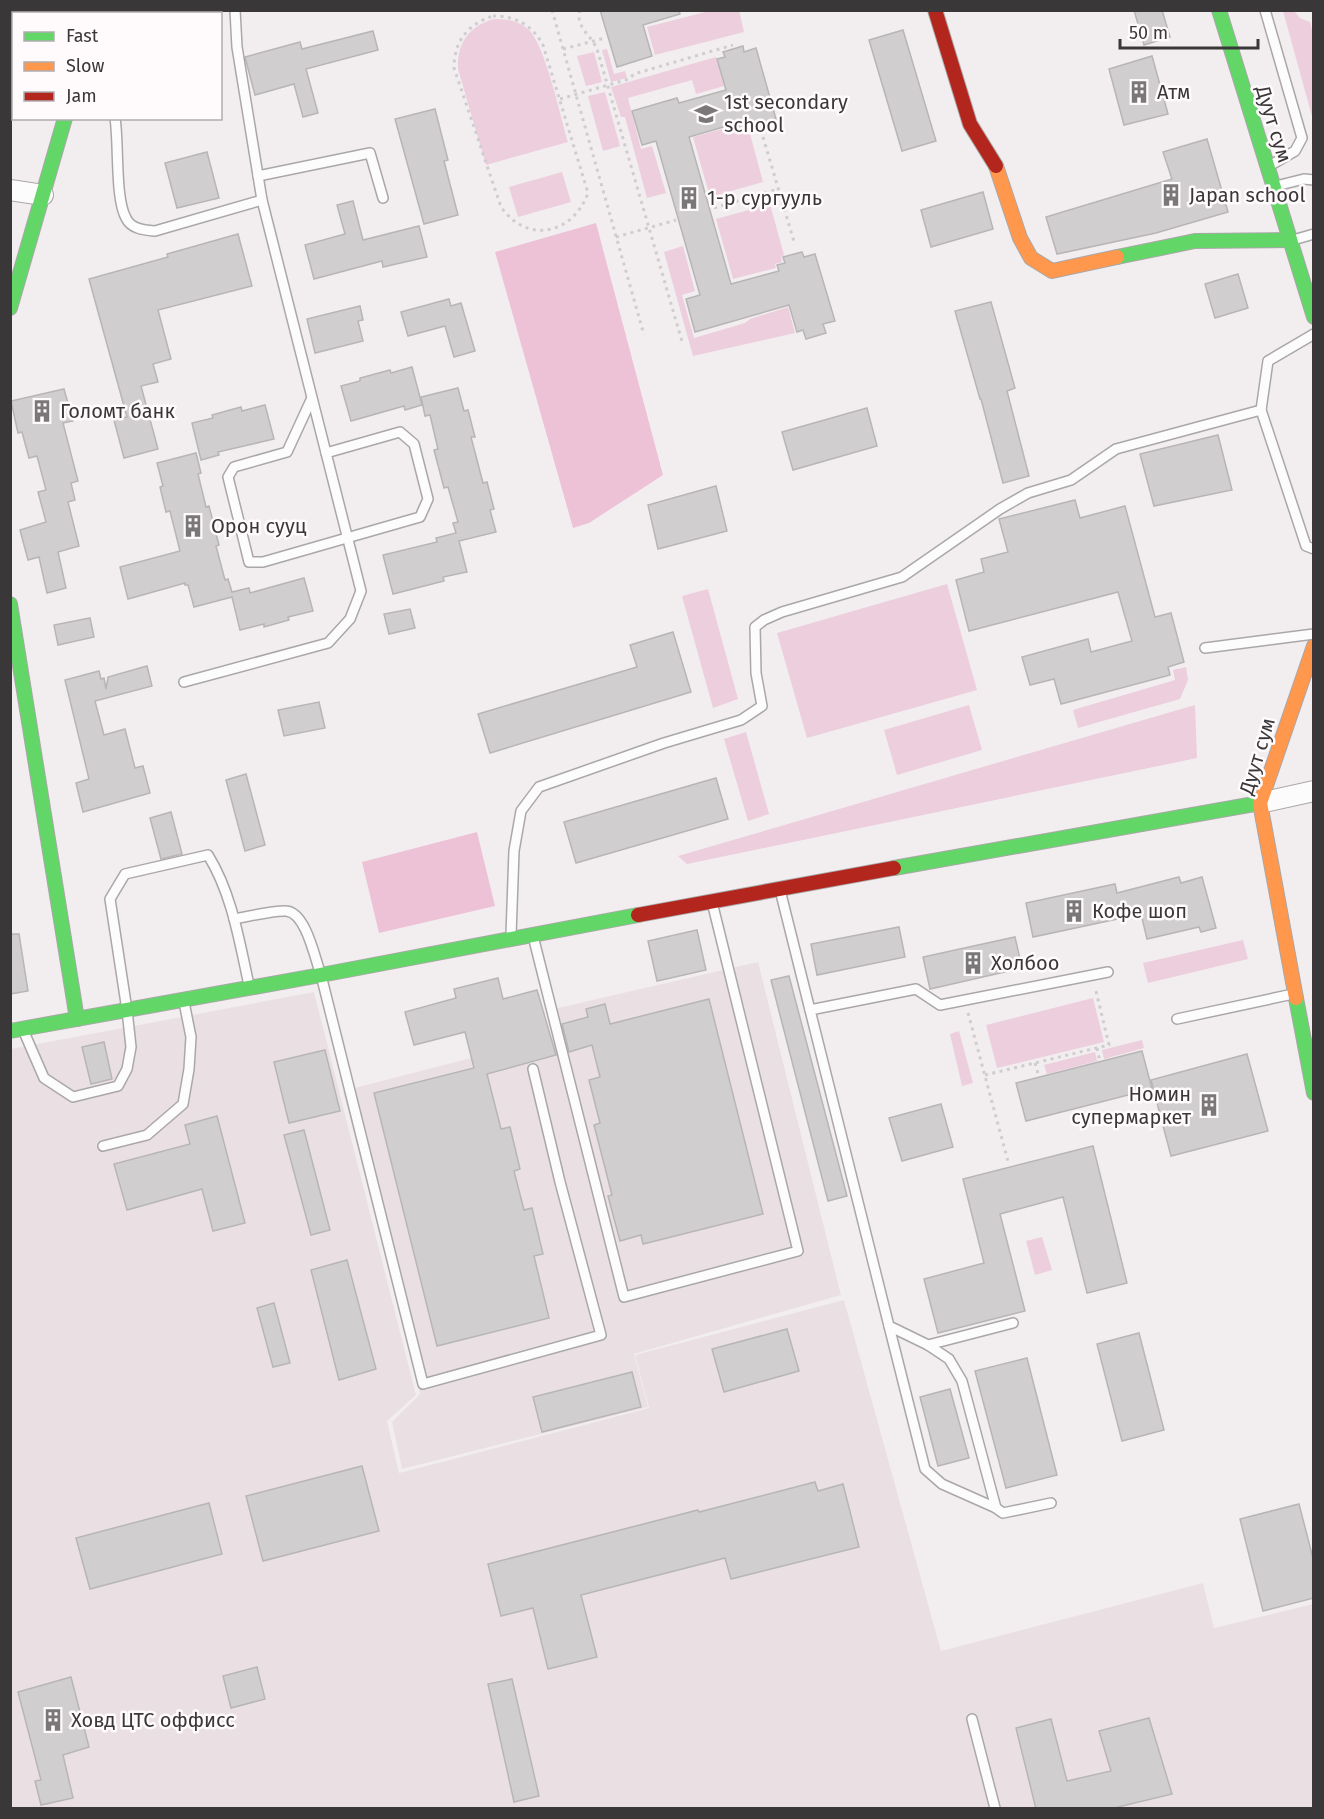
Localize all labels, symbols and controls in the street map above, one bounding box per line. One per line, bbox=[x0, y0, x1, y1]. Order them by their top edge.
legend bbox=[12, 12, 222, 120]
scale bar bbox=[1120, 12, 1258, 50]
text: 50 m bbox=[1129, 22, 1168, 44]
text: Fast bbox=[66, 25, 99, 47]
text: Slow bbox=[66, 55, 105, 77]
building icon: Атм bbox=[1126, 79, 1152, 105]
place label: Атм bbox=[1157, 80, 1190, 104]
street label: Дуут сум bbox=[1251, 82, 1297, 165]
text: Jam bbox=[66, 85, 97, 107]
place label: 1st secondary school bbox=[724, 90, 848, 137]
school or university icon: 1st secondary school bbox=[693, 101, 719, 127]
building icon: Japan school bbox=[1158, 182, 1184, 208]
place label: Japan school bbox=[1189, 183, 1306, 207]
building icon: 1-р сургууль bbox=[676, 185, 702, 211]
place label: 1-р сургууль bbox=[707, 186, 822, 210]
building icon: Голомт банк bbox=[29, 398, 55, 424]
place label: Голомт банк bbox=[60, 399, 175, 423]
building icon: Орон сууц bbox=[180, 513, 206, 539]
place label: Орон сууц bbox=[211, 514, 307, 538]
street label: Дуут сум bbox=[1234, 715, 1280, 798]
building icon: Кофе шоп bbox=[1061, 898, 1087, 924]
place label: Кофе шоп bbox=[1092, 899, 1187, 923]
building icon: Холбоо bbox=[960, 950, 986, 976]
place label: Холбоо bbox=[991, 951, 1059, 975]
place label: Номин супермаркет bbox=[1071, 1082, 1192, 1129]
building icon: Номин супермаркет bbox=[1196, 1092, 1222, 1118]
building icon: Ховд ЦТС оффисс bbox=[40, 1707, 66, 1733]
place label: Ховд ЦТС оффисс bbox=[71, 1708, 235, 1732]

